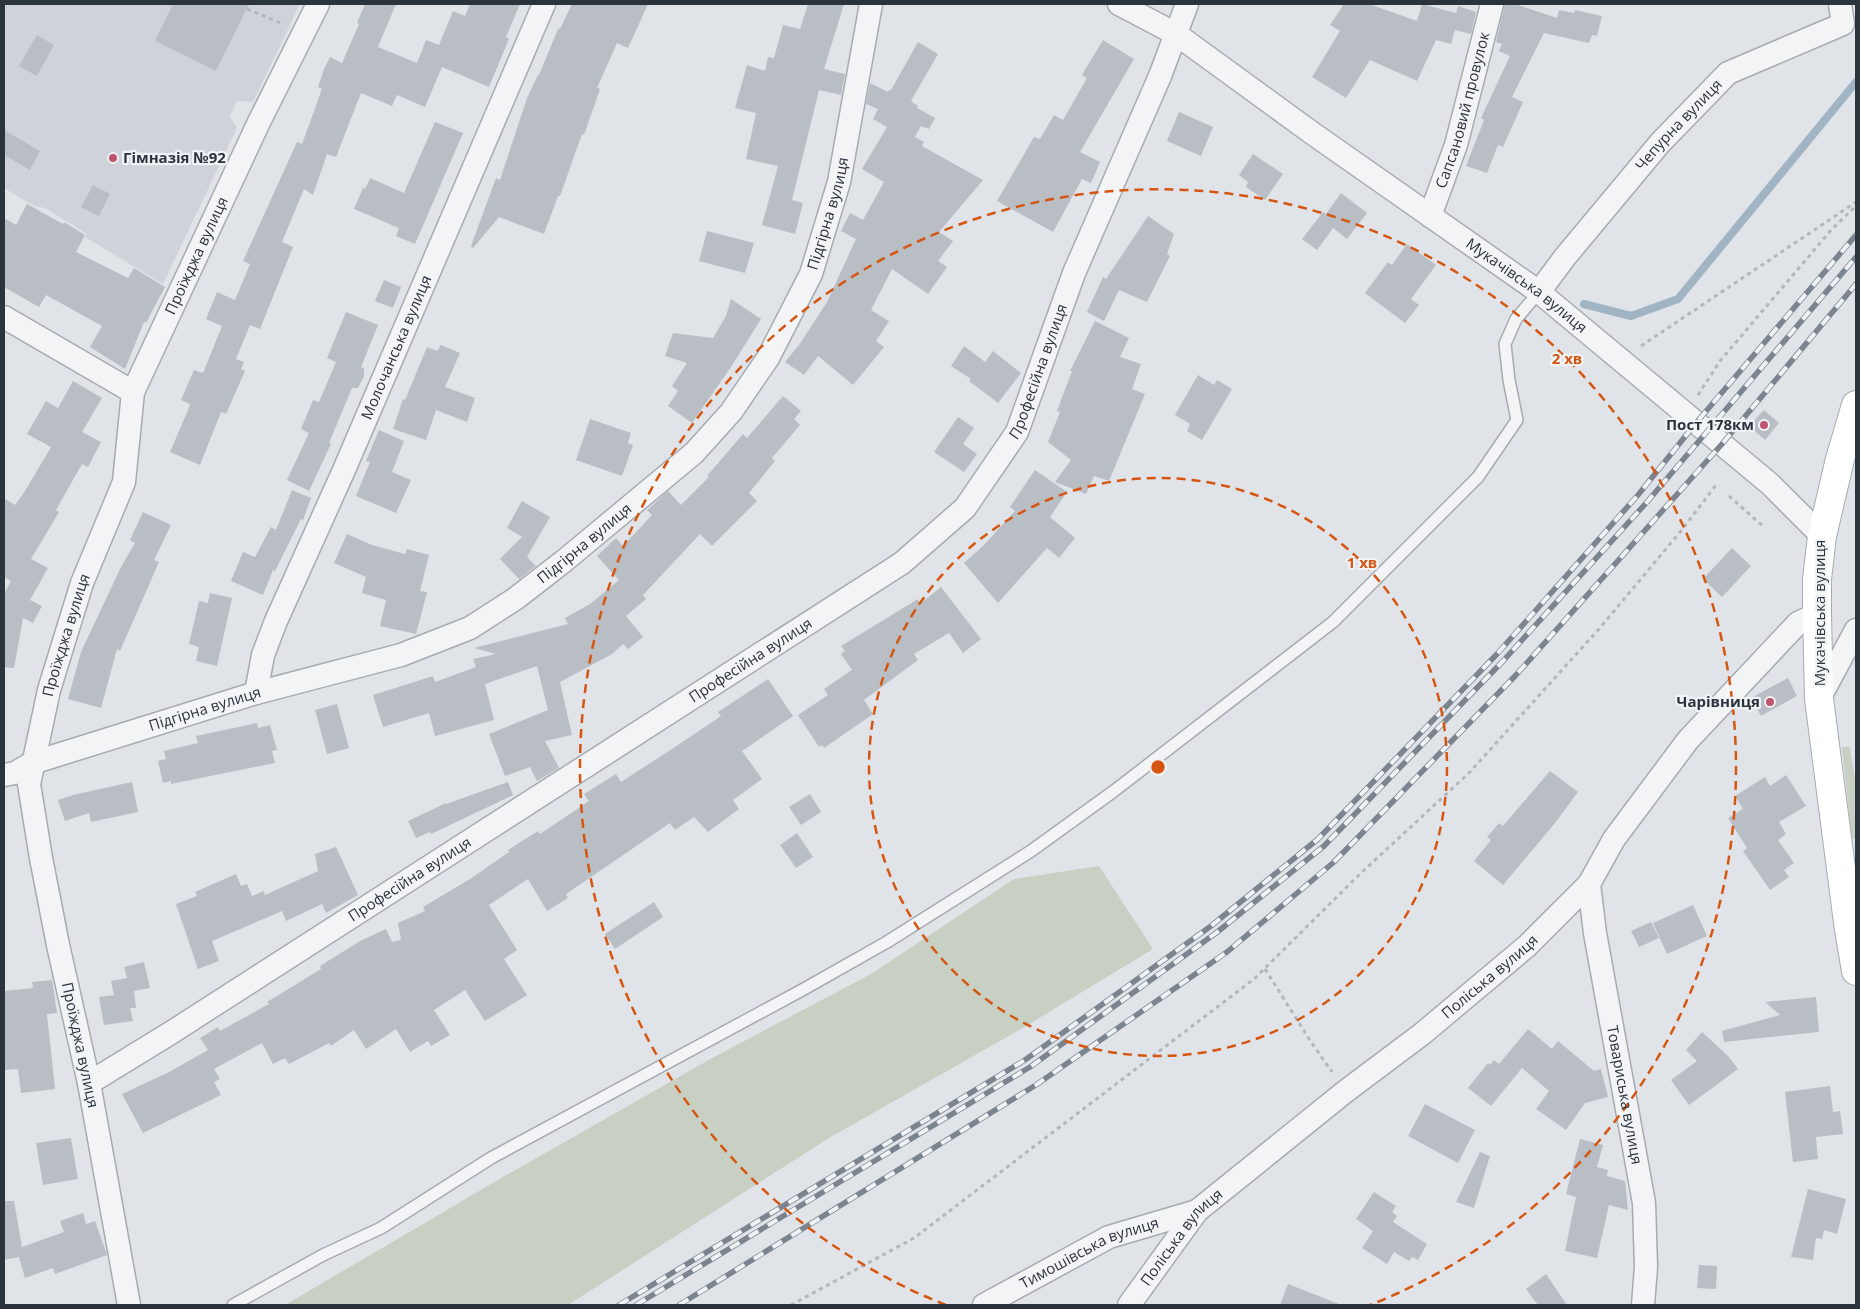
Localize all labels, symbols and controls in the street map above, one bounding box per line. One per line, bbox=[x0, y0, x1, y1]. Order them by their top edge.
street label: Сапсановий провулок bbox=[1430, 29, 1494, 191]
street label: Чепурна вулиця bbox=[1630, 74, 1726, 174]
place label: Гімназія №92 bbox=[123, 147, 226, 167]
marker: Гімназія №92 bbox=[107, 152, 119, 164]
street label: Підгірна вулиця bbox=[802, 156, 852, 272]
street label: Проїжджа вулиця bbox=[160, 193, 232, 317]
street label: Мукачівська вулиця bbox=[1462, 233, 1592, 337]
street label: Молочанська вулиця bbox=[356, 272, 435, 422]
street label: Професійна вулиця bbox=[1004, 301, 1071, 443]
text: 2 хв bbox=[1552, 348, 1582, 368]
place label: Пост 178км bbox=[1666, 414, 1754, 434]
marker: Пост 178км bbox=[1758, 419, 1770, 431]
street label: Підгірна вулиця bbox=[532, 498, 635, 587]
street label: Мукачівська вулиця bbox=[1809, 540, 1829, 686]
text: 1 хв bbox=[1347, 552, 1377, 572]
street label: Проїжджа вулиця bbox=[37, 570, 94, 698]
street label: Професійна вулиця bbox=[685, 613, 815, 706]
street label: Підгірна вулиця bbox=[146, 681, 263, 735]
place label: Чарівниця bbox=[1677, 691, 1760, 711]
marker: Чарівниця bbox=[1764, 696, 1776, 708]
centre of rings bbox=[1149, 758, 1167, 776]
street label: Професійна вулиця bbox=[344, 832, 475, 925]
street label: Поліська вулиця bbox=[1437, 930, 1542, 1023]
street label: Проїжджа вулиця bbox=[58, 980, 104, 1109]
street label: Товариська вулиця bbox=[1603, 1024, 1648, 1166]
street label: Поліська вулиця bbox=[1135, 1184, 1226, 1289]
street label: Тимошівська вулиця bbox=[1016, 1212, 1161, 1293]

